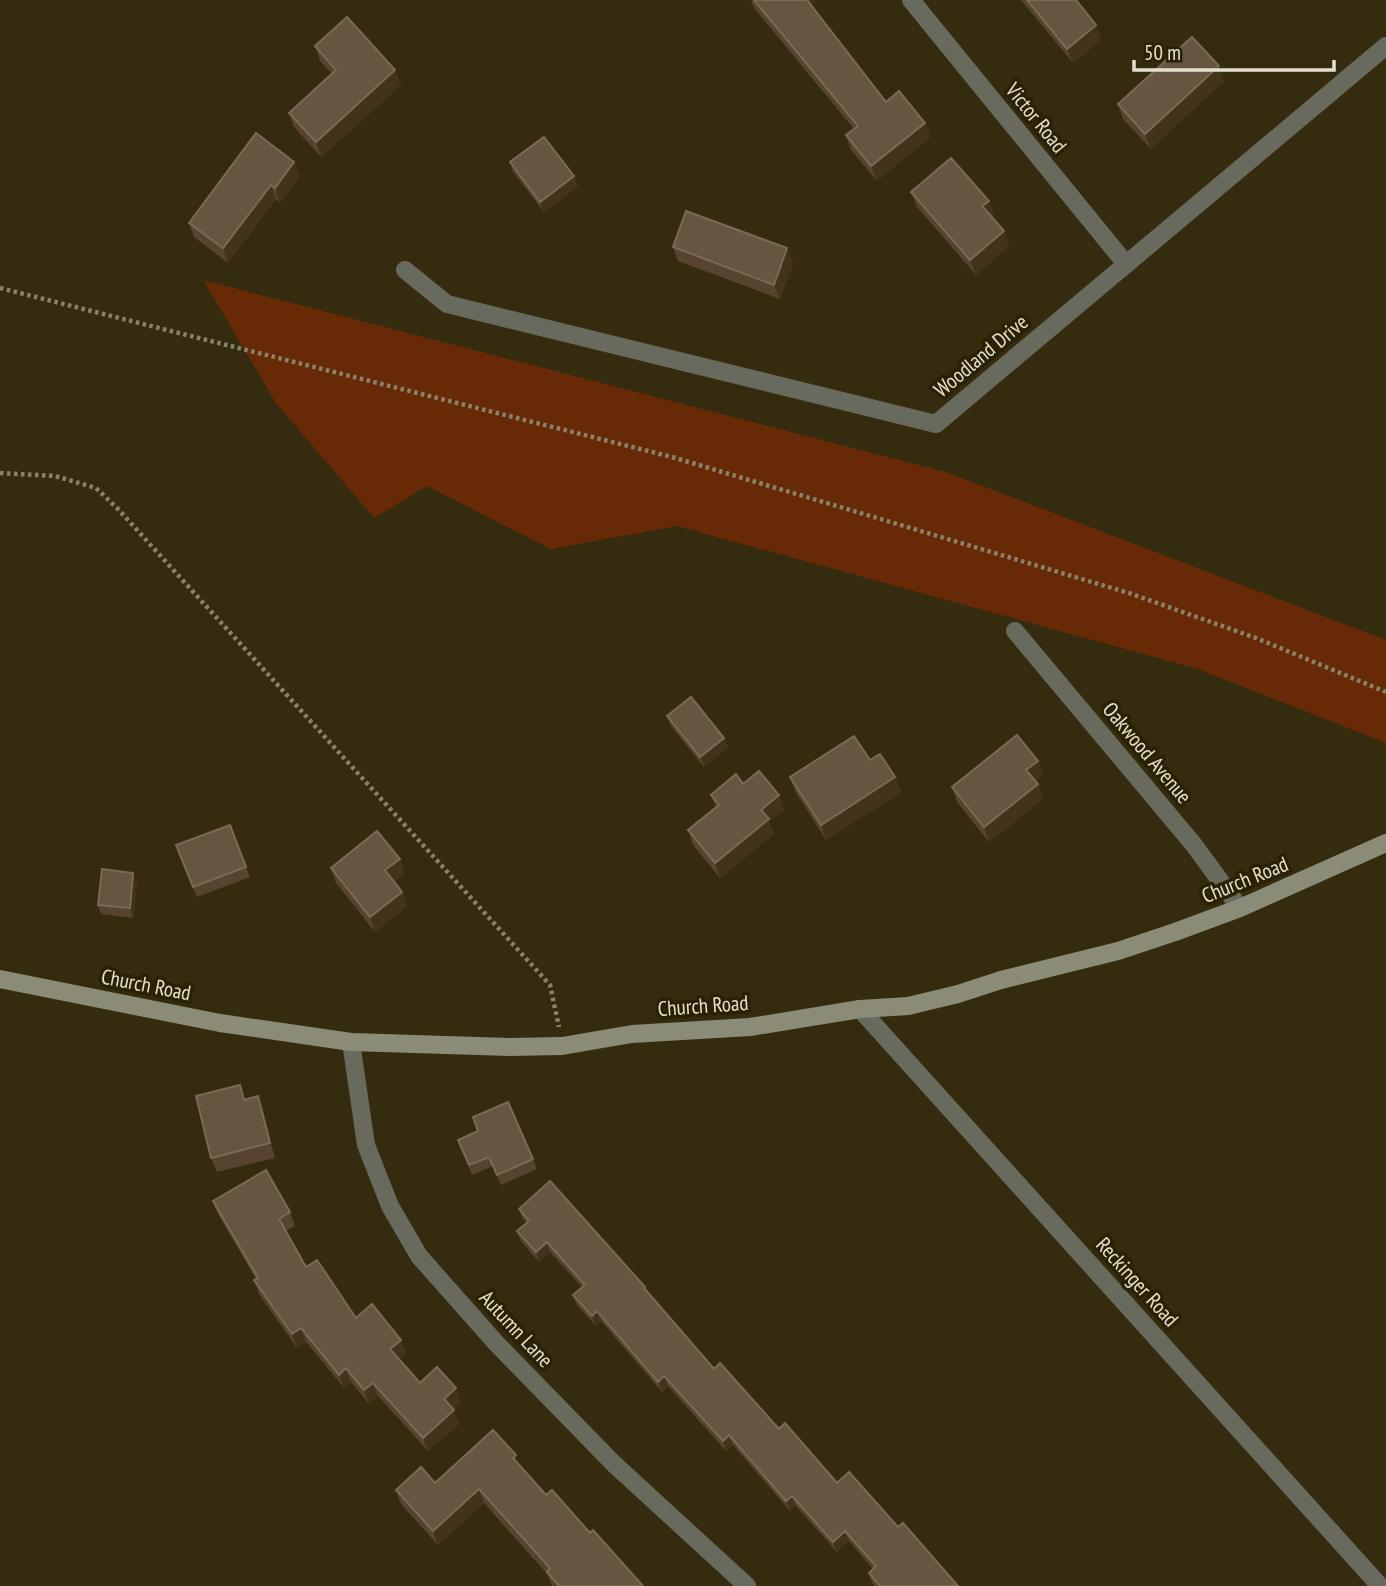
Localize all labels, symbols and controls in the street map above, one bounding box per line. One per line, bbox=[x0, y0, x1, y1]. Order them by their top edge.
scale bar bbox=[1134, 28, 1334, 72]
text: 50 m bbox=[1144, 39, 1181, 66]
street label: Victor Road bbox=[999, 76, 1073, 158]
street label: Woodland Drive bbox=[928, 308, 1033, 403]
street label: Oakwood Avenue bbox=[1097, 696, 1198, 809]
street label: Church Road bbox=[1198, 850, 1292, 909]
street label: Church Road bbox=[99, 963, 193, 1006]
street label: Church Road bbox=[657, 989, 749, 1022]
street label: Reckinger Road bbox=[1090, 1231, 1185, 1332]
street label: Autumn Lane bbox=[474, 1284, 559, 1373]

